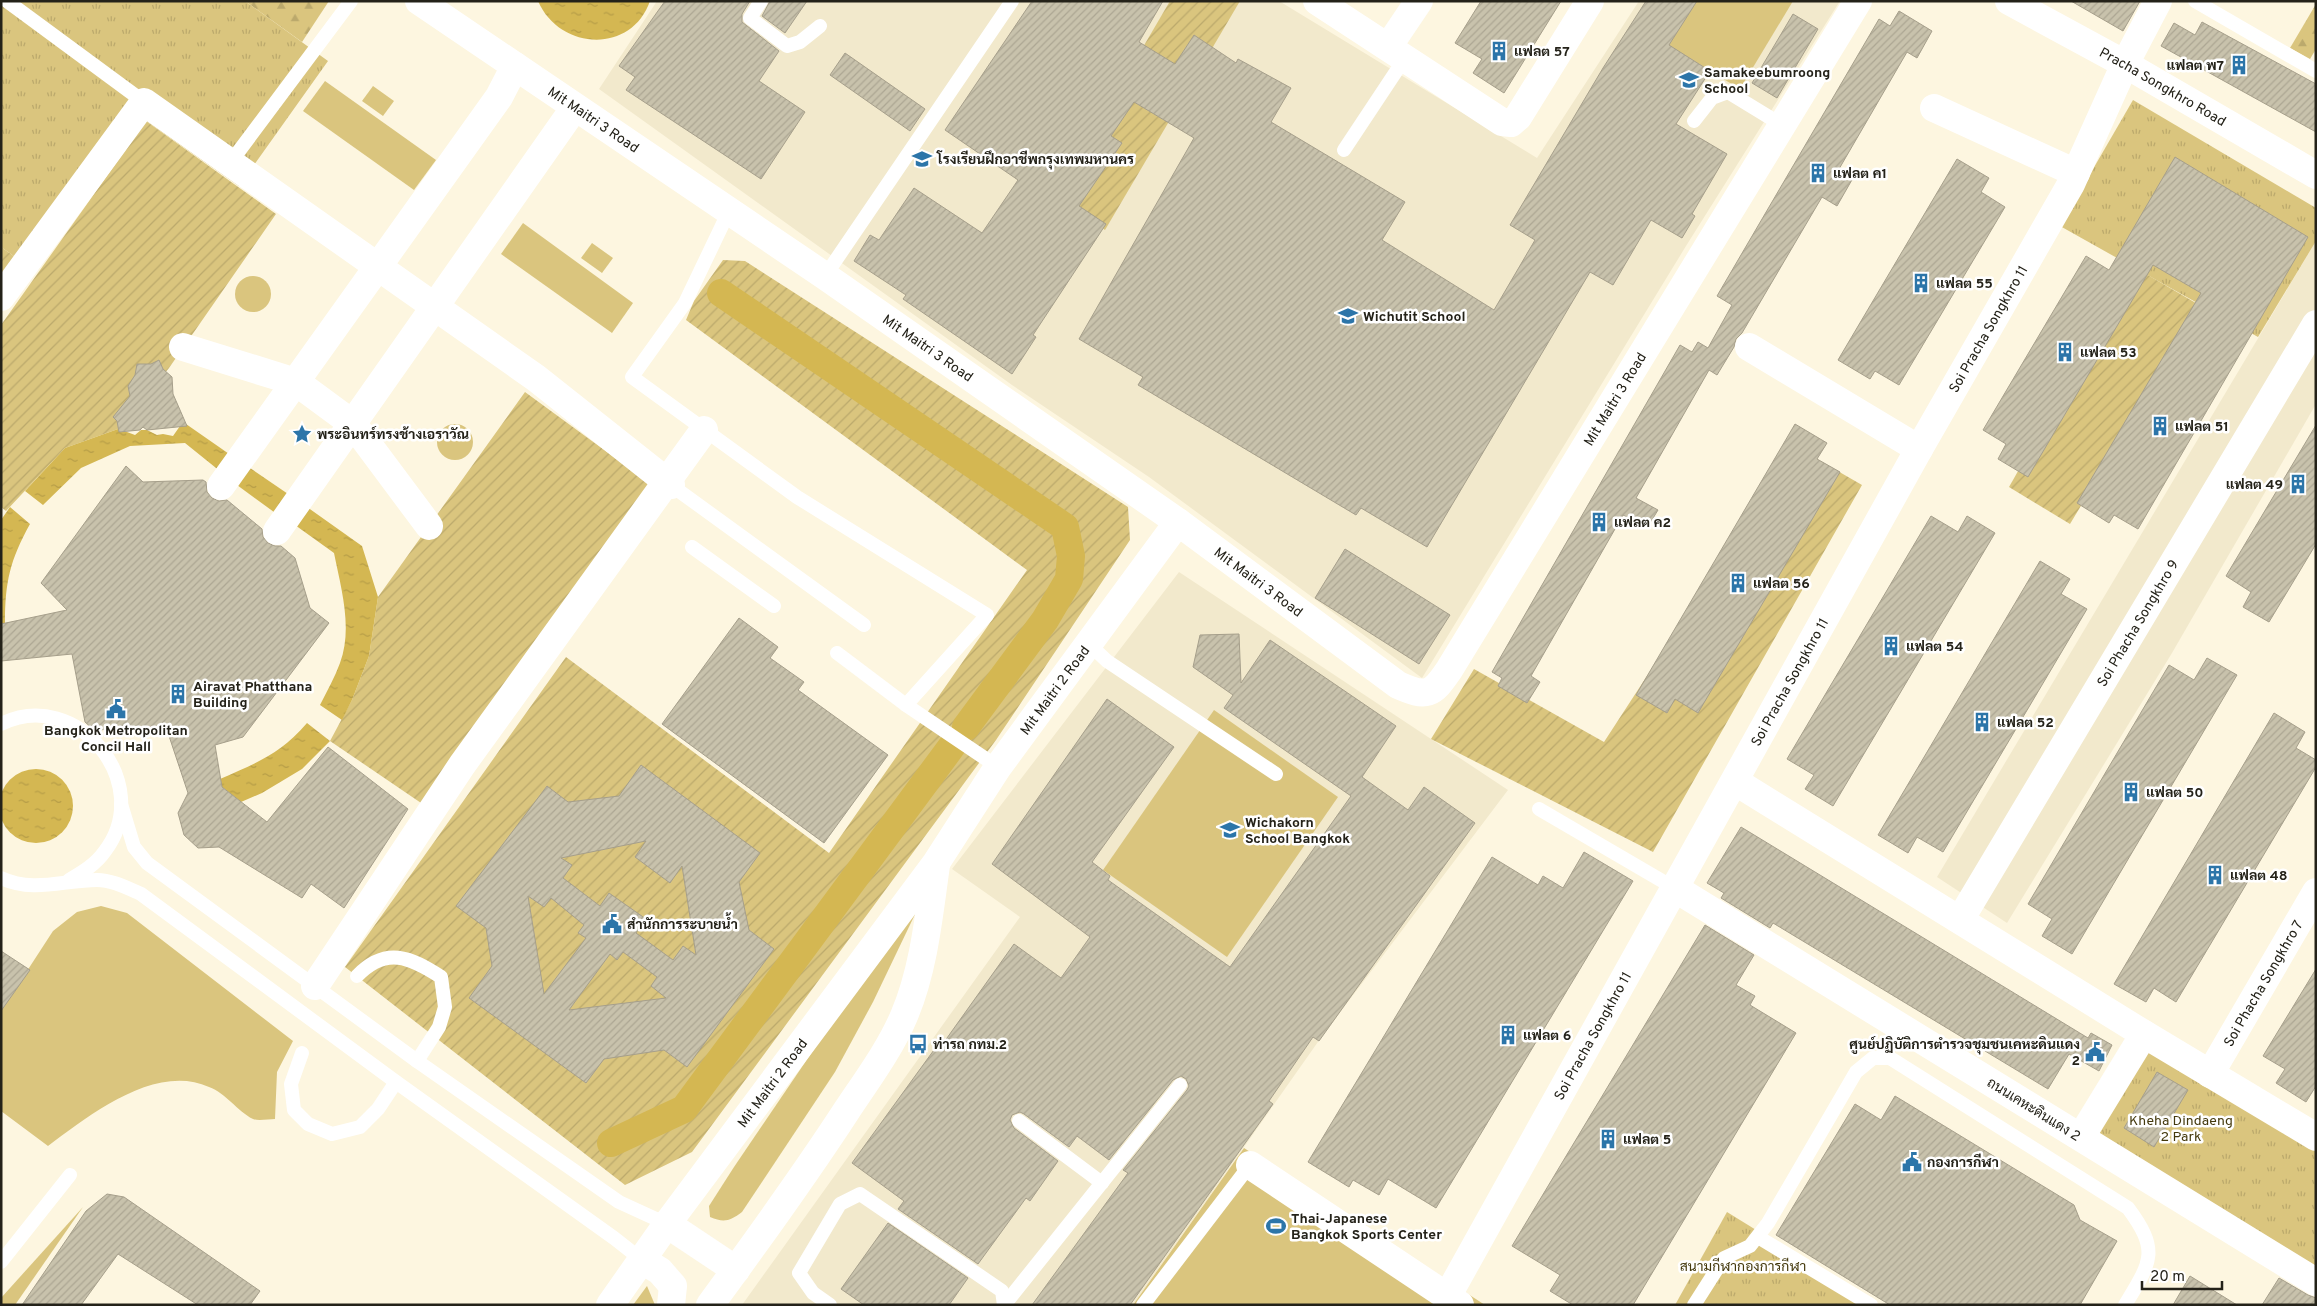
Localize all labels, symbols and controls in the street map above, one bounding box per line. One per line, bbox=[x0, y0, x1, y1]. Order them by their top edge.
building icon: แฟลต 57 bbox=[1488, 40, 1510, 62]
place label: แฟลต 57 bbox=[1514, 44, 1570, 61]
street label: Pracha Songkhro Road bbox=[2096, 45, 2228, 131]
building icon: แฟลต พ7 bbox=[2228, 54, 2250, 76]
place label: แฟลต พ7 bbox=[2166, 58, 2224, 75]
place label: Samakeebumroong School bbox=[1704, 65, 1830, 98]
school or university icon: Samakeebumroong School bbox=[1678, 69, 1700, 91]
street label: Mit Maitri 3 Road bbox=[544, 84, 642, 157]
school or university icon: โรงเรียนฝึกอาชีพกรุงเทพมหานคร bbox=[911, 148, 933, 170]
place label: โรงเรียนฝึกอาชีพกรุงเทพมหานคร bbox=[936, 150, 1134, 170]
building icon: แฟลต ค1 bbox=[1807, 162, 1829, 184]
place label: แฟลต ค1 bbox=[1833, 166, 1887, 183]
street label: Soi Pracha Songkhro 11 bbox=[1946, 263, 2032, 396]
building icon: แฟลต 55 bbox=[1910, 272, 1932, 294]
place label: แฟลต 55 bbox=[1936, 276, 1993, 293]
school or university icon: Wichutit School bbox=[1337, 305, 1359, 327]
place label: Wichutit School bbox=[1363, 309, 1465, 326]
street label: Mit Maitri 3 Road bbox=[879, 312, 976, 386]
building icon: แฟลต 53 bbox=[2054, 341, 2076, 363]
place label: แฟลต 53 bbox=[2080, 345, 2137, 362]
street label: Mit Maitri 3 Road bbox=[1581, 350, 1651, 450]
building icon: แฟลต 51 bbox=[2149, 415, 2171, 437]
place label: แฟลต 51 bbox=[2175, 419, 2229, 436]
place icon: พระอินทร์ทรงช้างเอราวัณ bbox=[291, 423, 313, 445]
place label: พระอินทร์ทรงช้างเอราวัณ bbox=[317, 425, 469, 444]
building icon: แฟลต 49 bbox=[2287, 473, 2309, 495]
place label: แฟลต 49 bbox=[2226, 477, 2283, 494]
building icon: แฟลต ค2 bbox=[1588, 511, 1610, 533]
place label: แฟลต ค2 bbox=[1614, 515, 1671, 532]
street label: Mit Maitri 3 Road bbox=[1210, 544, 1306, 621]
street label: Soi Phacha Songkhro 9 bbox=[2094, 557, 2183, 690]
building icon: แฟลต 56 bbox=[1727, 572, 1749, 594]
place label: แฟลต 56 bbox=[1753, 576, 1810, 593]
street label: Soi Pracha Songkhro 11 bbox=[1748, 616, 1833, 750]
building icon: แฟลต 54 bbox=[1880, 635, 1902, 657]
place label: แฟลต 54 bbox=[1906, 639, 1964, 656]
street label: Mit Maitri 2 Road bbox=[1017, 643, 1094, 739]
place label: Airavat Phatthana Building bbox=[193, 679, 312, 712]
building icon: Airavat Phatthana Building bbox=[167, 683, 189, 705]
public building icon: Bangkok Metropolitan Concil Hall bbox=[105, 698, 127, 720]
building icon: แฟลต 52 bbox=[1971, 711, 1993, 733]
place label: แฟลต 52 bbox=[1997, 715, 2054, 732]
place label: Bangkok Metropolitan Concil Hall bbox=[44, 723, 188, 756]
building icon: แฟลต 50 bbox=[2120, 781, 2142, 803]
place label: แฟลต 50 bbox=[2146, 785, 2203, 802]
place label: Wichakorn School Bangkok bbox=[1245, 815, 1350, 848]
school or university icon: Wichakorn School Bangkok bbox=[1219, 819, 1241, 841]
building icon: แฟลต 48 bbox=[2204, 864, 2226, 886]
place label: แฟลต 48 bbox=[2230, 868, 2287, 885]
place label: สำนักการระบายน้ำ bbox=[627, 912, 738, 934]
public building icon: สำนักการระบายน้ำ bbox=[601, 913, 623, 935]
street label: Soi Phacha Songkhro 7 bbox=[2221, 918, 2308, 1050]
street label: Soi Pracha Songkhro 11 bbox=[1551, 969, 1636, 1104]
building icon: แฟลต 6 bbox=[1497, 1024, 1519, 1046]
place label: แฟลต 6 bbox=[1523, 1028, 1571, 1045]
bus stop icon: ท่ารถ กทม.2 bbox=[907, 1033, 929, 1055]
place label: ศูนย์ปฏิบัติการตำรวจชุมชนเคหะดินแดง 2 bbox=[1849, 1035, 2080, 1070]
street label: Mit Maitri 2 Road bbox=[735, 1036, 812, 1132]
place label: ท่ารถ กทม.2 bbox=[933, 1037, 1007, 1054]
public building icon: ศูนย์ปฏิบัติการตำรวจชุมชนเคหะดินแดง 2 bbox=[2084, 1041, 2106, 1063]
street label: ถนนเคหะดินแดง 2 bbox=[1983, 1074, 2084, 1146]
park label: Kheha Dindaeng 2 Park bbox=[2129, 1113, 2233, 1146]
building icon: แฟลต 5 bbox=[1597, 1128, 1619, 1150]
place label: แฟลต 5 bbox=[1623, 1132, 1671, 1149]
public building icon: กองการกีฬา bbox=[1901, 1151, 1923, 1173]
place label: กองการกีฬา bbox=[1927, 1153, 1999, 1172]
place label: Thai-Japanese Bangkok Sports Center bbox=[1291, 1211, 1442, 1244]
sports icon: Thai-Japanese Bangkok Sports Center bbox=[1265, 1215, 1287, 1237]
park label: สนามกีฬากองการกีฬา bbox=[1680, 1257, 1806, 1276]
scale bar bbox=[2142, 1258, 2222, 1290]
text: 20 m bbox=[2150, 1268, 2185, 1287]

